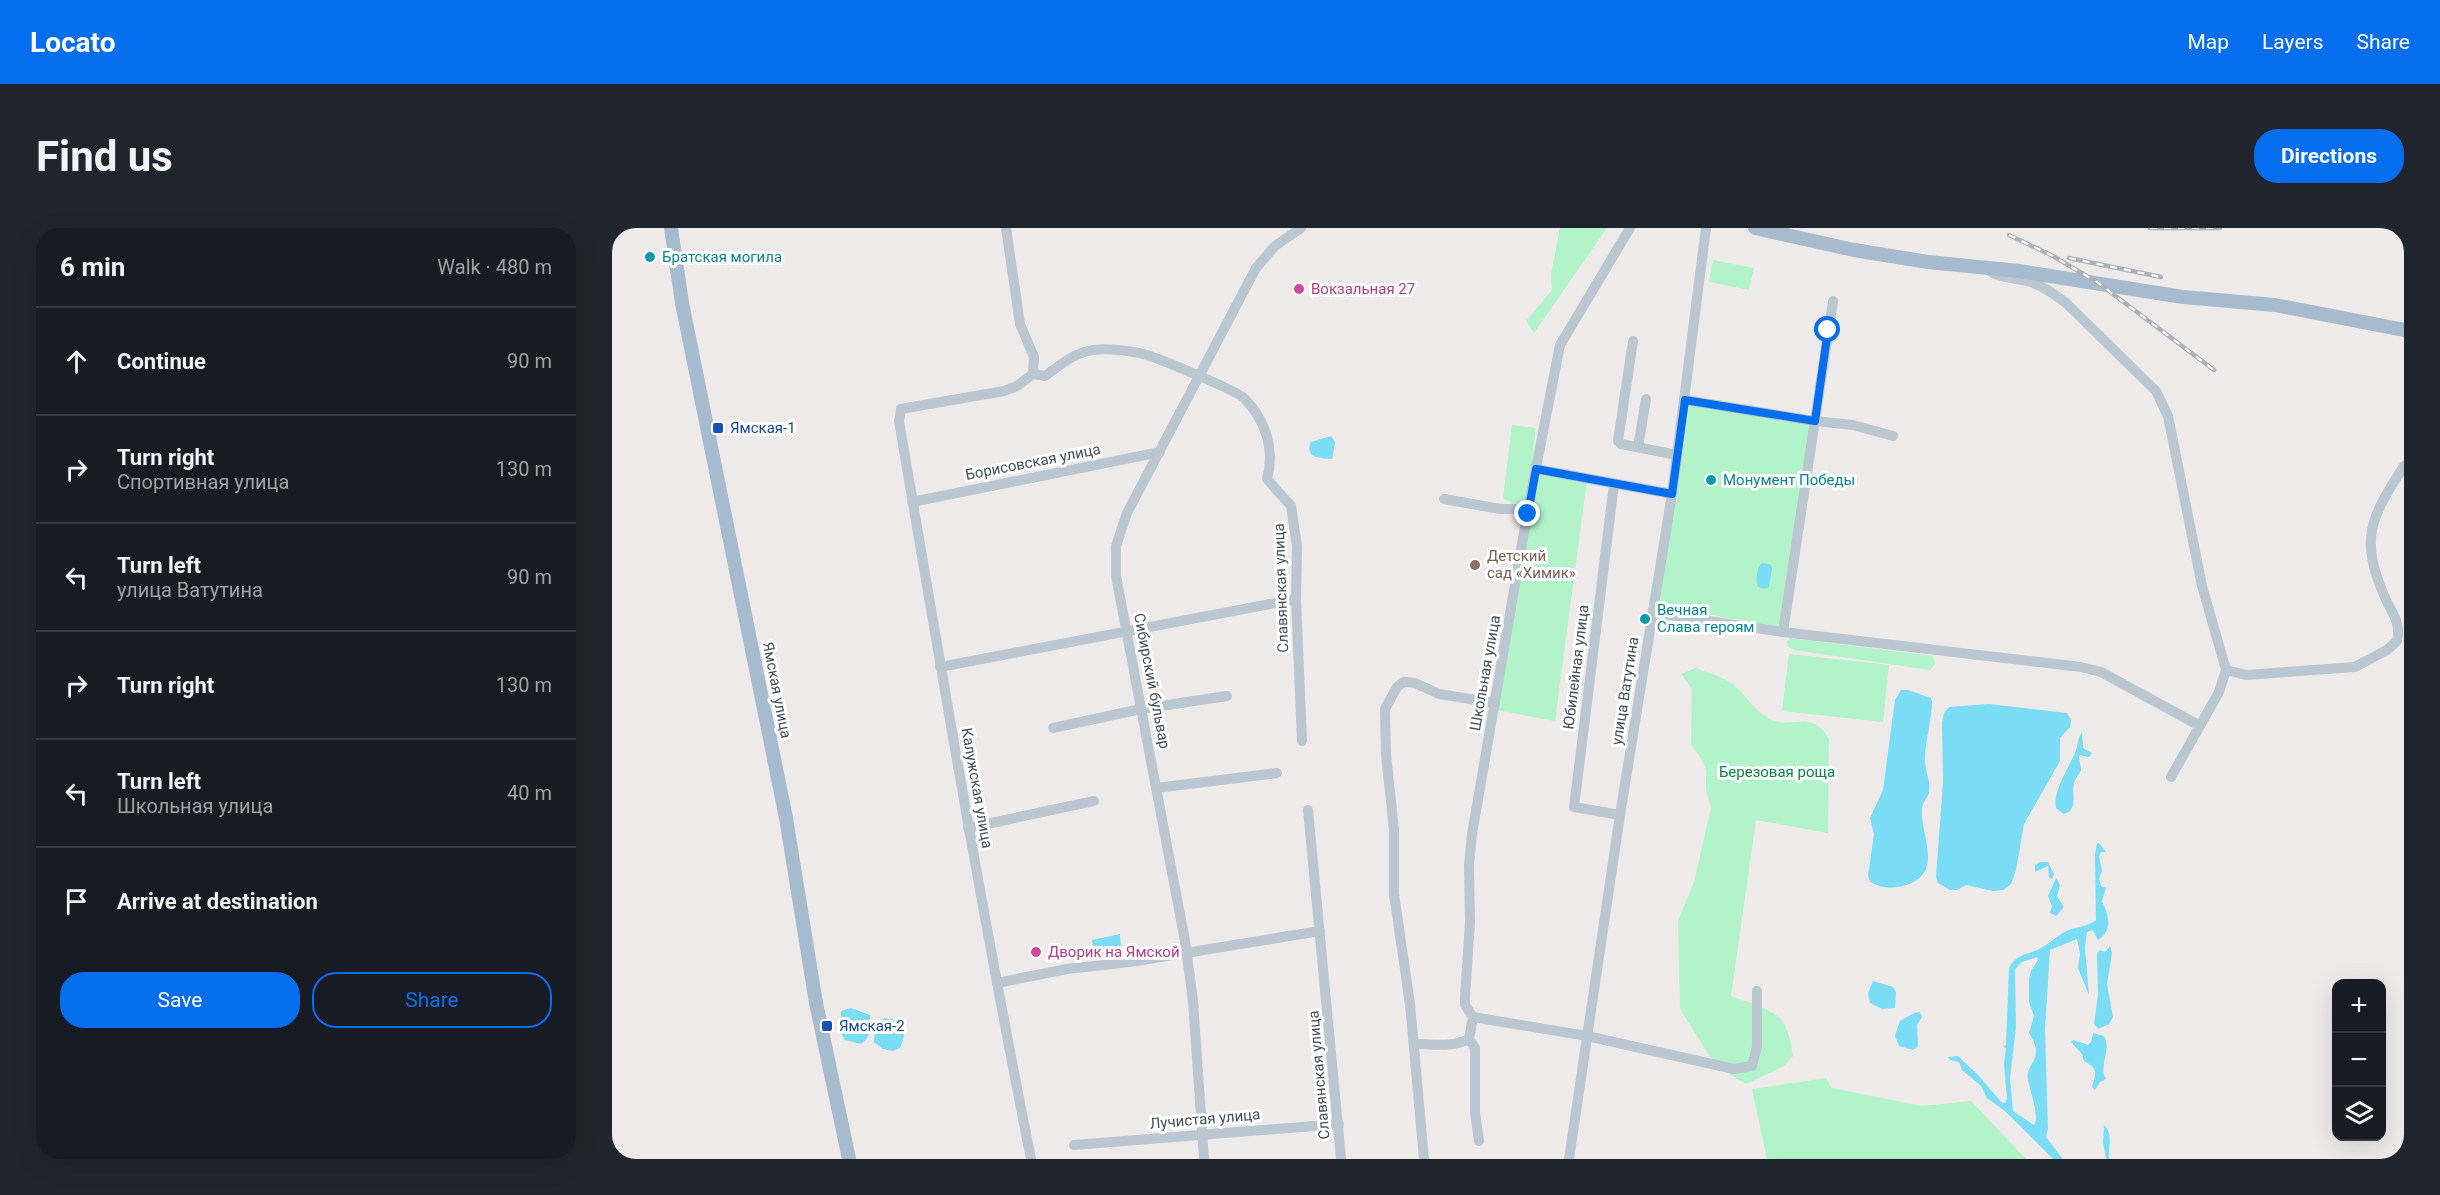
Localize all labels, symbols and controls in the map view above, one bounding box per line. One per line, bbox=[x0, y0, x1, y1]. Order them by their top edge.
text: Locato bbox=[30, 26, 115, 59]
text: Map bbox=[2187, 30, 2229, 54]
text: Layers bbox=[2262, 30, 2323, 54]
text: Share bbox=[2356, 30, 2410, 54]
button: Directions bbox=[2254, 129, 2404, 183]
text: Find us bbox=[36, 132, 173, 181]
place label: Братская могила bbox=[662, 248, 782, 266]
marker: Братская могила bbox=[643, 250, 657, 264]
text: 6 min bbox=[60, 252, 125, 282]
text: Walk · 480 m bbox=[437, 255, 552, 279]
place label: Вокзальная 27 bbox=[1311, 280, 1415, 298]
marker: Вокзальная 27 bbox=[1292, 282, 1306, 296]
route start bbox=[1814, 316, 1840, 342]
icon: ahead bbox=[60, 345, 93, 378]
text: Continue bbox=[117, 349, 206, 374]
text: 90 m bbox=[507, 349, 552, 373]
place label: Ямская-1 bbox=[730, 419, 796, 437]
marker: Ямская-1 bbox=[711, 421, 725, 435]
street label: Борисовская улица bbox=[964, 440, 1102, 484]
text: Turn right bbox=[117, 445, 214, 470]
icon: right bbox=[60, 453, 93, 486]
text: 130 m bbox=[496, 457, 552, 481]
text: Спортивная улица bbox=[117, 470, 289, 494]
place label: Монумент Победы bbox=[1723, 471, 1855, 489]
marker: Монумент Победы bbox=[1704, 473, 1718, 487]
route end bbox=[1514, 500, 1540, 526]
street label: Славянская улица bbox=[1270, 523, 1292, 653]
place label: Детский сад «Химик» bbox=[1487, 547, 1576, 582]
text: Turn left bbox=[117, 553, 201, 578]
marker: Детский сад «Химик» bbox=[1468, 558, 1482, 572]
icon: left bbox=[60, 561, 93, 594]
text: 90 m bbox=[507, 565, 552, 589]
text: улица Ватутина bbox=[117, 578, 263, 602]
place label: Вечная Слава героям bbox=[1657, 601, 1755, 636]
street label: Юбилейная улица bbox=[1559, 604, 1593, 730]
street label: Сибирский бульвар bbox=[1130, 612, 1174, 750]
marker: Вечная Слава героям bbox=[1638, 612, 1652, 626]
street label: Школьная улица bbox=[1466, 614, 1504, 732]
street label: улица Ватутина bbox=[1608, 636, 1642, 746]
street label: Ямская улица bbox=[759, 640, 795, 740]
icon: right bbox=[60, 669, 93, 702]
text: Turn right bbox=[117, 673, 214, 698]
text: 130 m bbox=[496, 673, 552, 697]
street label: Калужская улица bbox=[958, 726, 996, 850]
park label: Березовая роща bbox=[1719, 763, 1835, 781]
text: Turn left bbox=[117, 769, 201, 794]
icon: left bbox=[60, 777, 93, 810]
text: 40 m bbox=[507, 781, 552, 805]
text: Школьная улица bbox=[117, 794, 273, 818]
icon: arrive bbox=[60, 885, 93, 918]
text: Arrive at destination bbox=[117, 889, 318, 914]
place label: Дворик на Ямской bbox=[1048, 943, 1180, 961]
marker: Дворик на Ямской bbox=[1029, 945, 1043, 959]
button: Save bbox=[60, 972, 300, 1028]
button: Share bbox=[312, 972, 552, 1028]
map controls bbox=[2332, 979, 2386, 1141]
button: + bbox=[2332, 979, 2386, 1033]
street label: Славянская улица bbox=[1304, 1010, 1334, 1140]
place label: Ямская-2 bbox=[839, 1017, 905, 1035]
marker: Ямская-2 bbox=[820, 1019, 834, 1033]
button: − bbox=[2332, 1033, 2386, 1087]
button: layers bbox=[2332, 1087, 2386, 1141]
street label: Лучистая улица bbox=[1149, 1105, 1261, 1133]

